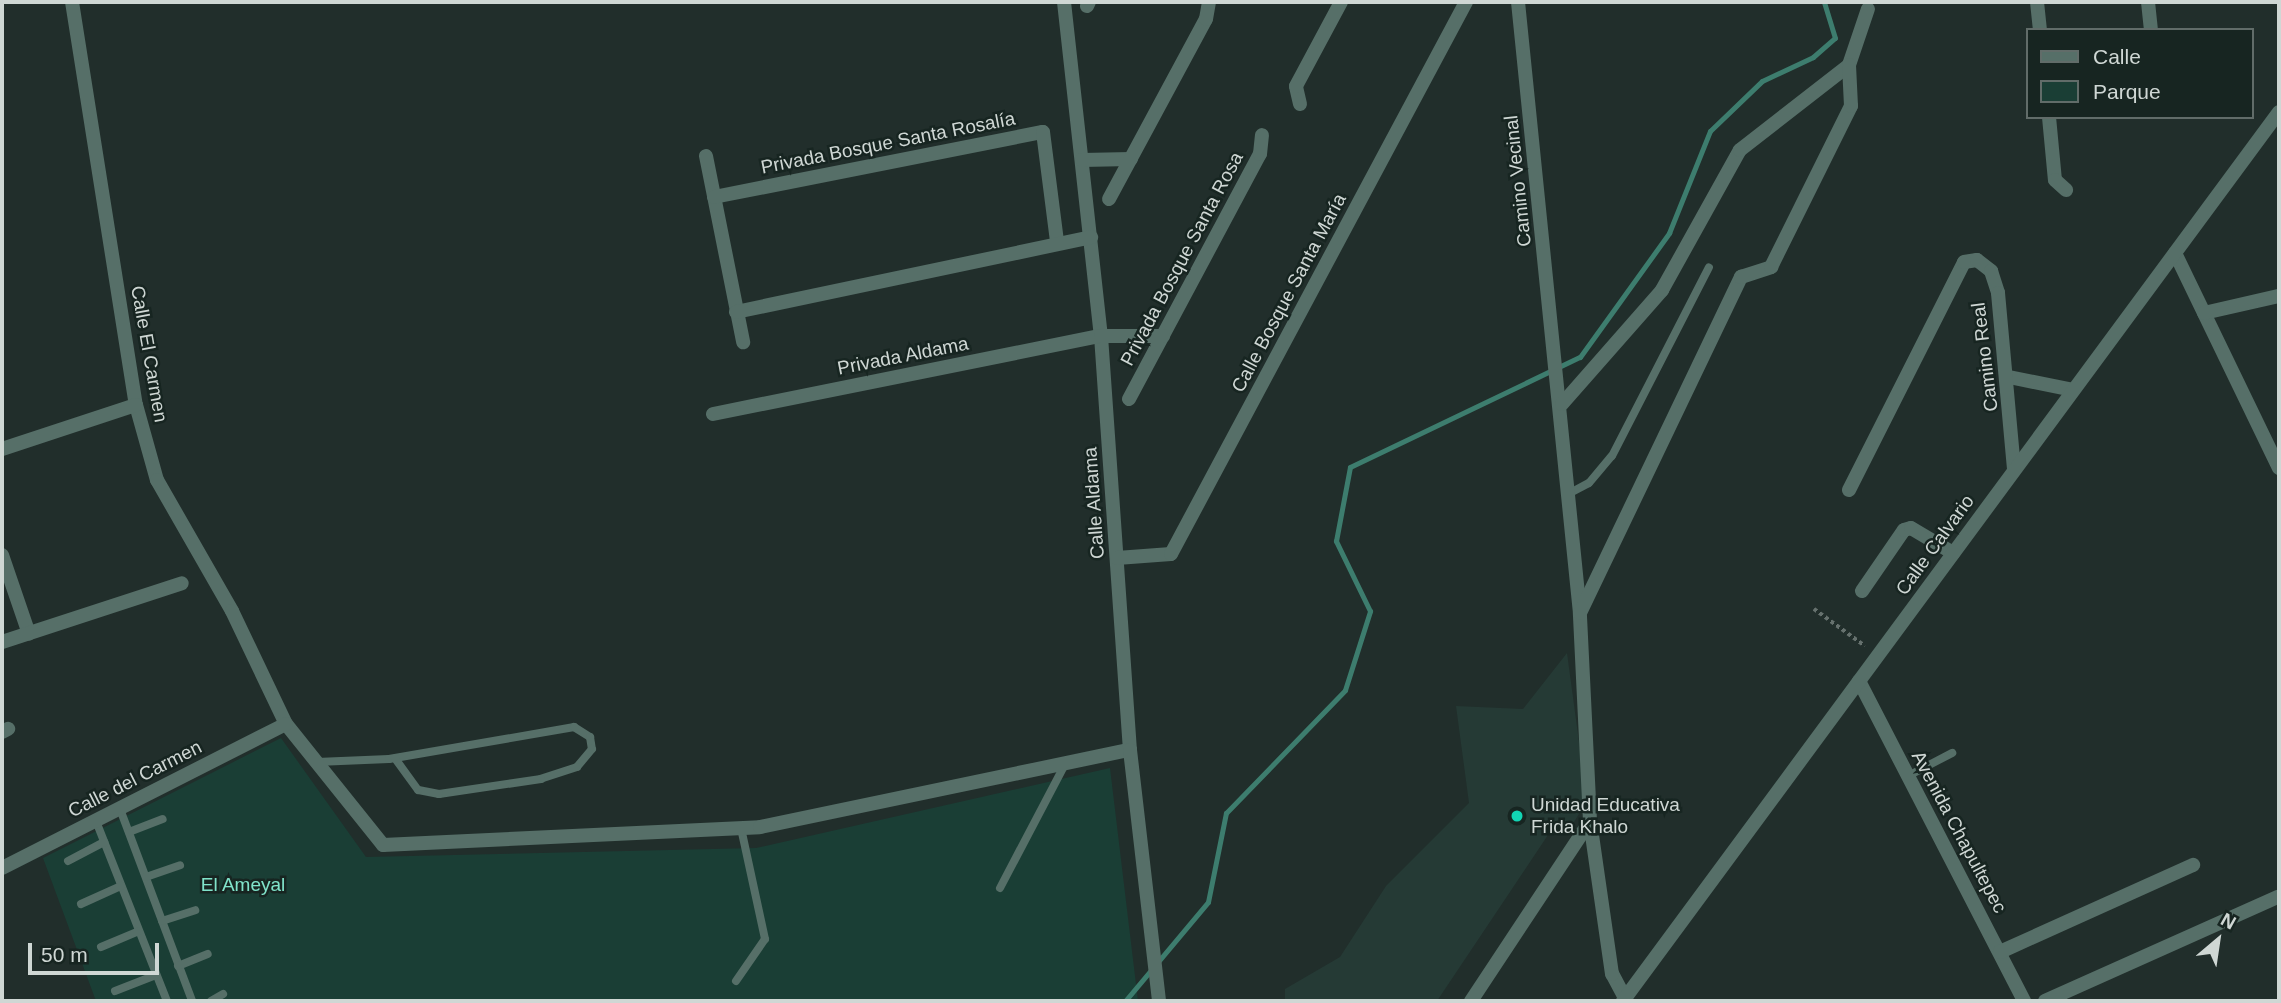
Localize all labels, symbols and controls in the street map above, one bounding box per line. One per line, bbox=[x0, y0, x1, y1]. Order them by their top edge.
legend bbox=[2025, 28, 2253, 119]
text: Calle bbox=[2093, 45, 2141, 68]
text: Parque bbox=[2093, 80, 2161, 103]
street label: Privada Bosque Santa Rosalía bbox=[759, 107, 1017, 179]
street label: Camino Vecinal bbox=[1500, 114, 1536, 248]
street label: Privada Bosque Santa Rosa bbox=[1116, 148, 1248, 370]
street label: Calle Bosque Santa María bbox=[1227, 190, 1351, 396]
street label: Calle El Carmen bbox=[126, 284, 172, 424]
street label: Camino Real bbox=[1967, 301, 2003, 413]
street label: Privada Aldama bbox=[835, 332, 971, 380]
street label: Calle Aldama bbox=[1079, 446, 1109, 560]
street label: Calle Calvario bbox=[1891, 490, 1979, 600]
street label: Calle del Carmen bbox=[64, 736, 206, 822]
street label: Avenida Chapultepec bbox=[1907, 747, 2011, 917]
place label: Unidad Educativa Frida Khalo bbox=[1531, 794, 1680, 838]
marker: Unidad Educativa Frida Khalo bbox=[1509, 808, 1525, 824]
park label: El Ameyal bbox=[200, 874, 286, 896]
north arrow bbox=[2183, 905, 2253, 975]
text: N bbox=[2217, 909, 2240, 934]
scale bar bbox=[32, 930, 163, 974]
text: 50 m bbox=[41, 943, 88, 966]

